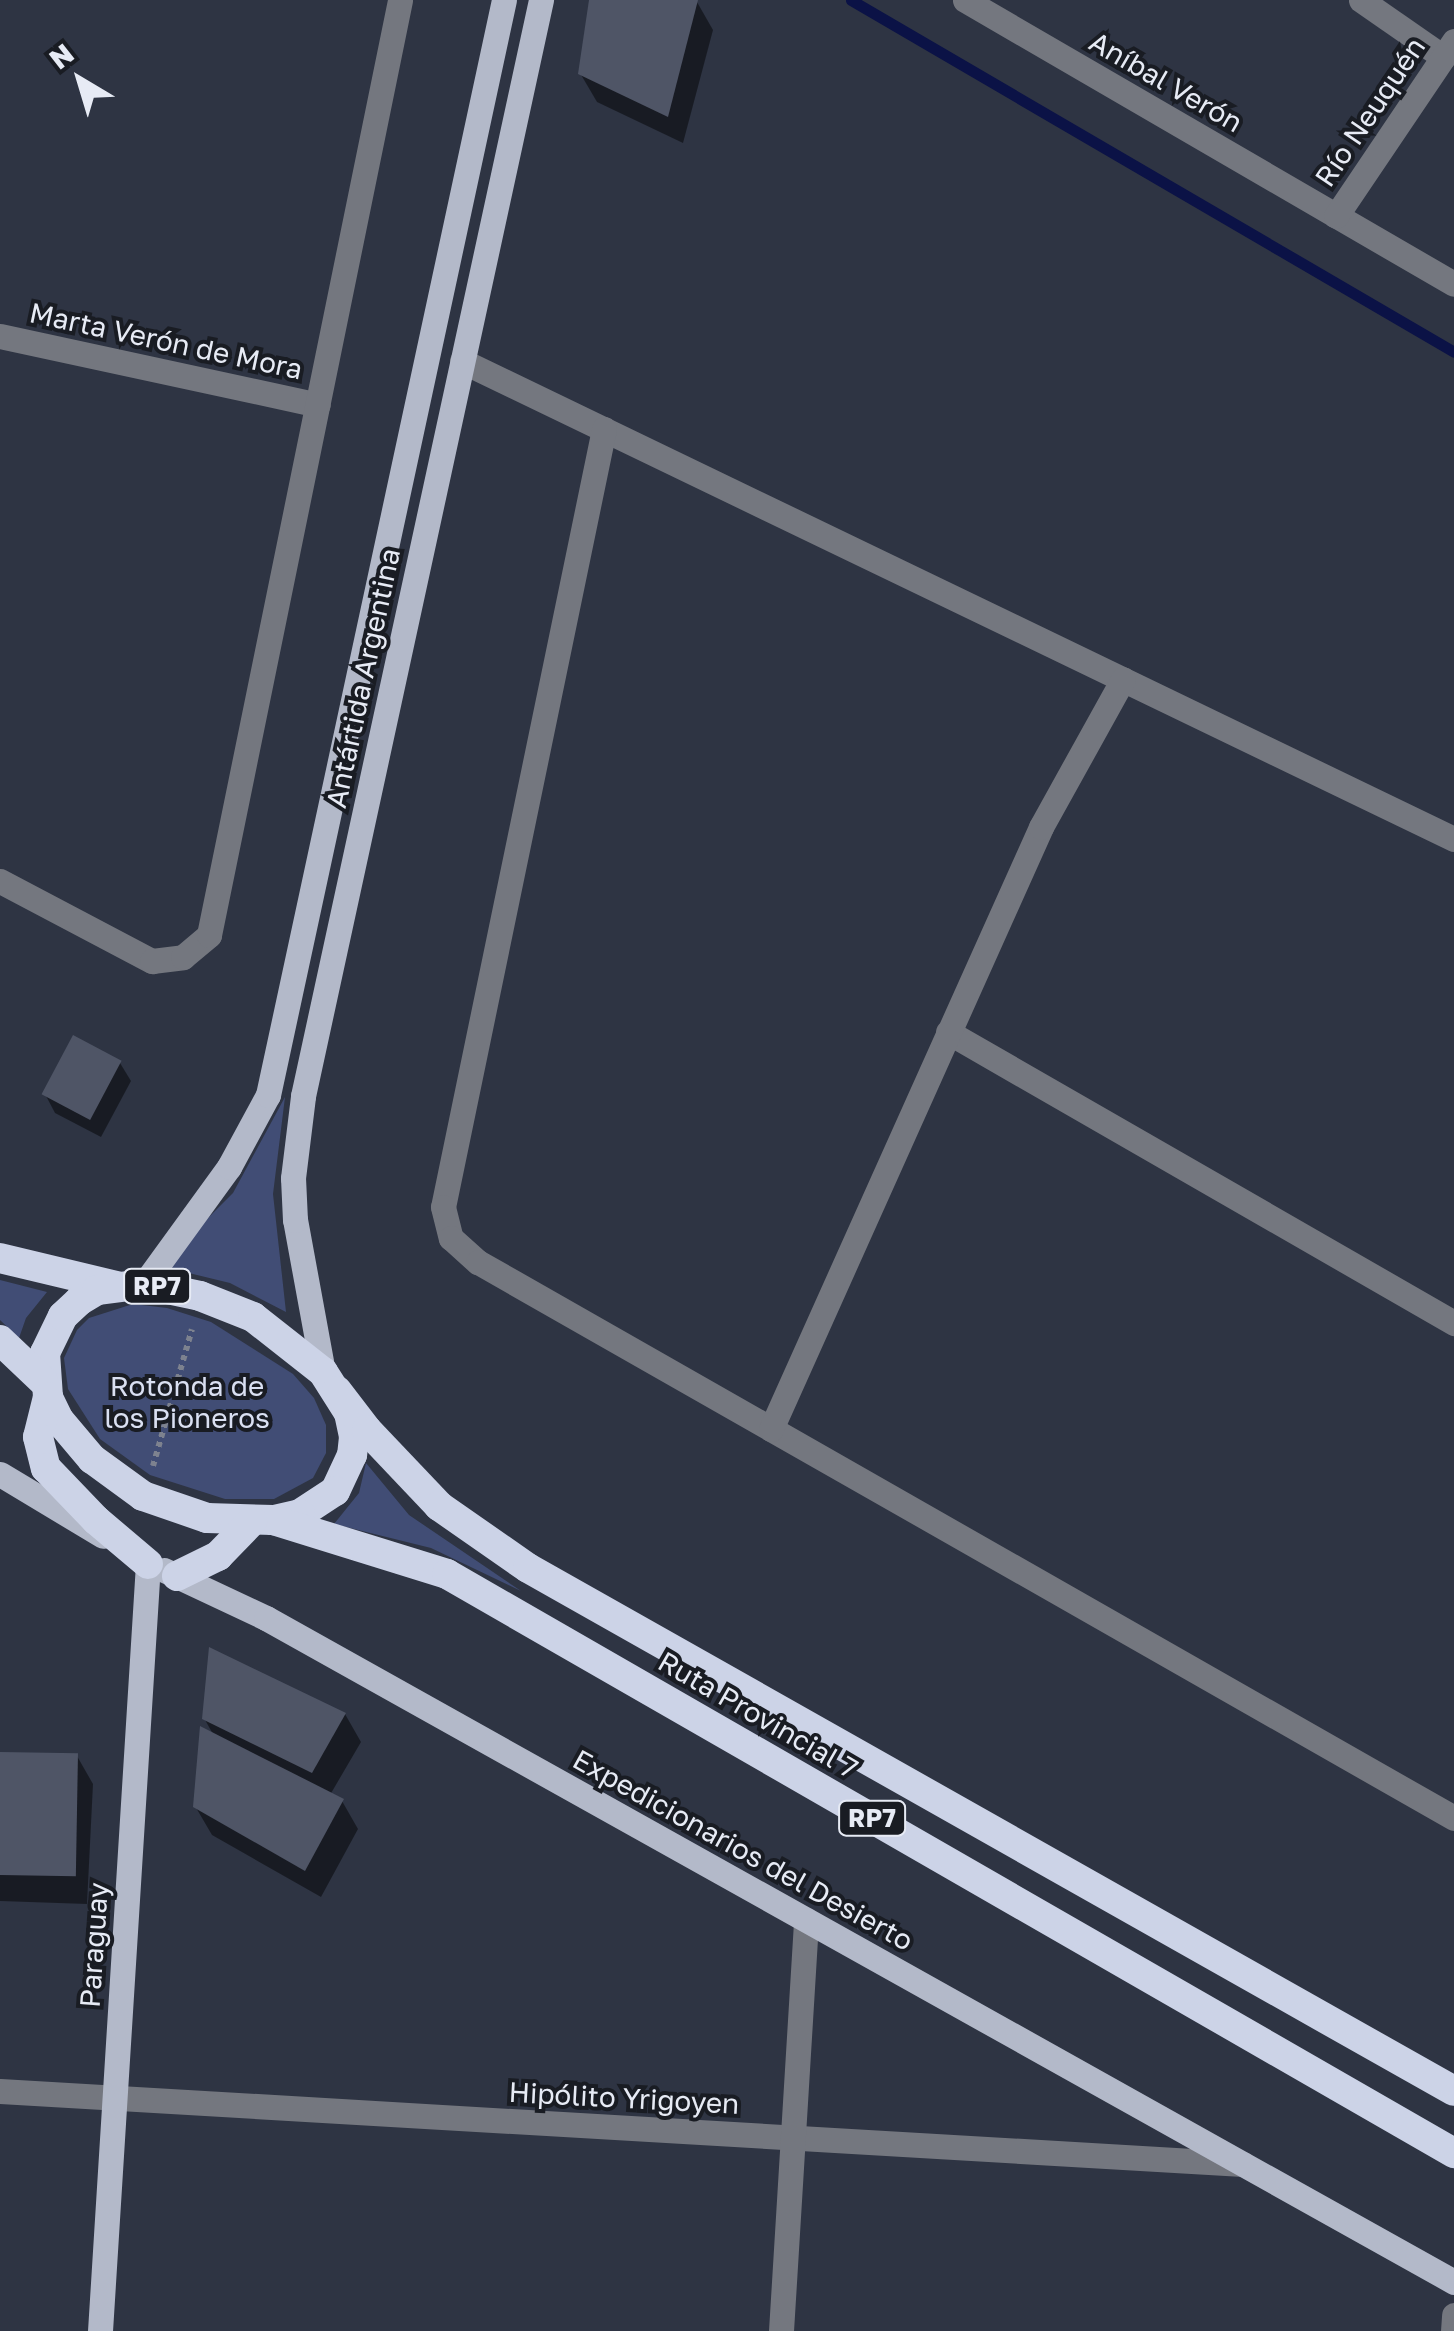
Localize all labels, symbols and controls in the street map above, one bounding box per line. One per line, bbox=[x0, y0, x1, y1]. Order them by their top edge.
street label: Aníbal Verón bbox=[1084, 25, 1248, 139]
north arrow bbox=[30, 30, 130, 130]
street label: Río Neuquén bbox=[1308, 31, 1432, 193]
text: N bbox=[43, 36, 80, 76]
street label: Marta Verón de Mora bbox=[26, 296, 306, 386]
street label: Antártida Argentina bbox=[319, 545, 407, 811]
road number: RP7 bbox=[122, 1266, 192, 1306]
park label: Rotonda de los Pioneros bbox=[104, 1369, 270, 1435]
street label: Ruta Provincial 7 bbox=[652, 1644, 864, 1786]
street label: Expedicionarios del Desierto bbox=[567, 1742, 919, 1958]
road number: RP7 bbox=[837, 1798, 907, 1838]
street label: Paraguay bbox=[73, 1881, 115, 2009]
street label: Hipólito Yrigoyen bbox=[508, 2075, 740, 2121]

